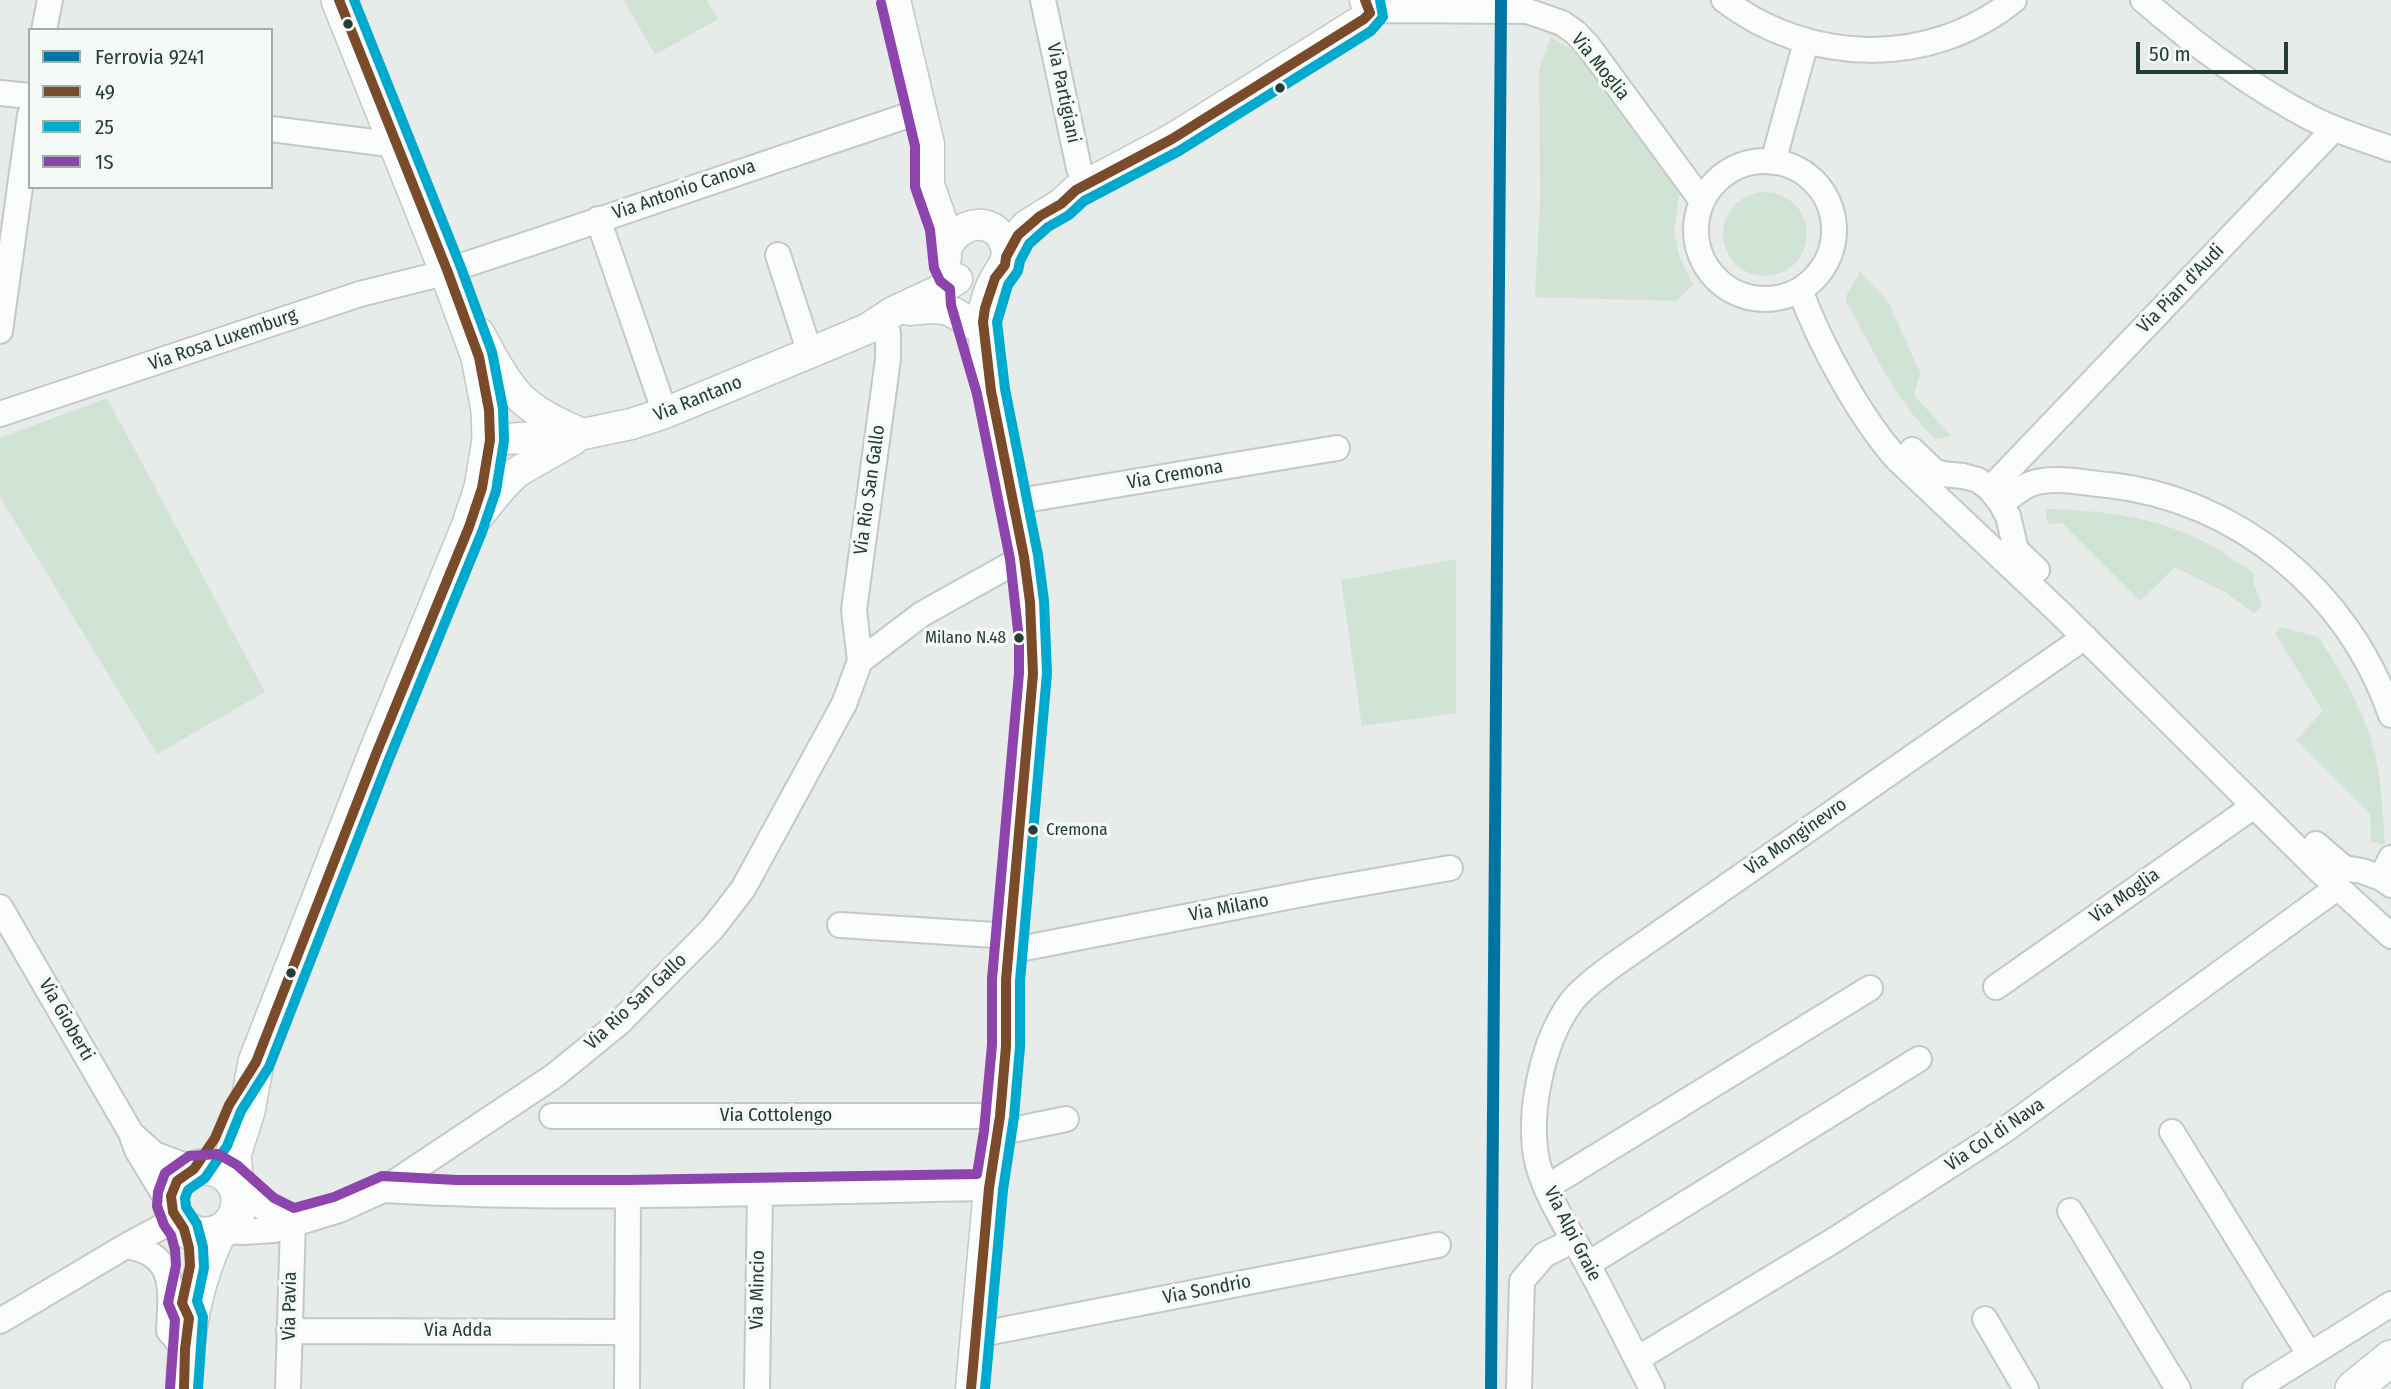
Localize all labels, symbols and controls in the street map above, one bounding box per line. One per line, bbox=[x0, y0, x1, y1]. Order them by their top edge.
unlabelled marker bbox=[341, 17, 355, 31]
legend bbox=[28, 28, 273, 189]
scale bar bbox=[2139, 28, 2291, 72]
street label: Via Moglia bbox=[1566, 29, 1634, 105]
street label: Via Partigiani bbox=[1041, 41, 1085, 145]
text: 50 m bbox=[2149, 41, 2191, 67]
text: Ferrovia 9241 bbox=[95, 44, 205, 70]
text: 49 bbox=[95, 79, 115, 105]
unlabelled marker bbox=[1273, 81, 1287, 95]
text: 25 bbox=[95, 114, 114, 140]
text: 1S bbox=[95, 149, 114, 175]
street label: Via Antonio Canova bbox=[610, 155, 758, 225]
street label: Via Pian d'Audi bbox=[2133, 240, 2229, 338]
street label: Via Rosa Luxemburg bbox=[146, 304, 300, 376]
street label: Via Rantano bbox=[651, 371, 745, 427]
street label: Via Rio San Gallo bbox=[850, 424, 890, 556]
street label: Via Cremona bbox=[1125, 455, 1225, 495]
place label: Milano N.48 bbox=[925, 628, 1006, 648]
marker: Milano N.48 bbox=[1012, 631, 1026, 645]
street label: Via Monginevro bbox=[1741, 793, 1851, 881]
place label: Cremona bbox=[1046, 820, 1108, 840]
marker: Cremona bbox=[1026, 823, 1040, 837]
street label: Via Moglia bbox=[2086, 864, 2164, 928]
street label: Via Milano bbox=[1187, 889, 1271, 927]
street label: Via Rio San Gallo bbox=[580, 949, 692, 1055]
unlabelled marker bbox=[284, 966, 298, 980]
street label: Via Gioberti bbox=[33, 975, 99, 1065]
street label: Via Col di Nava bbox=[1941, 1094, 2049, 1176]
street label: Via Cottolengo bbox=[720, 1105, 832, 1127]
street label: Via Alpi Graie bbox=[1538, 1183, 1606, 1285]
street label: Via Mincio bbox=[746, 1250, 770, 1330]
street label: Via Sondrio bbox=[1161, 1270, 1253, 1310]
street label: Via Pavia bbox=[278, 1271, 302, 1341]
street label: Via Adda bbox=[424, 1320, 492, 1342]

